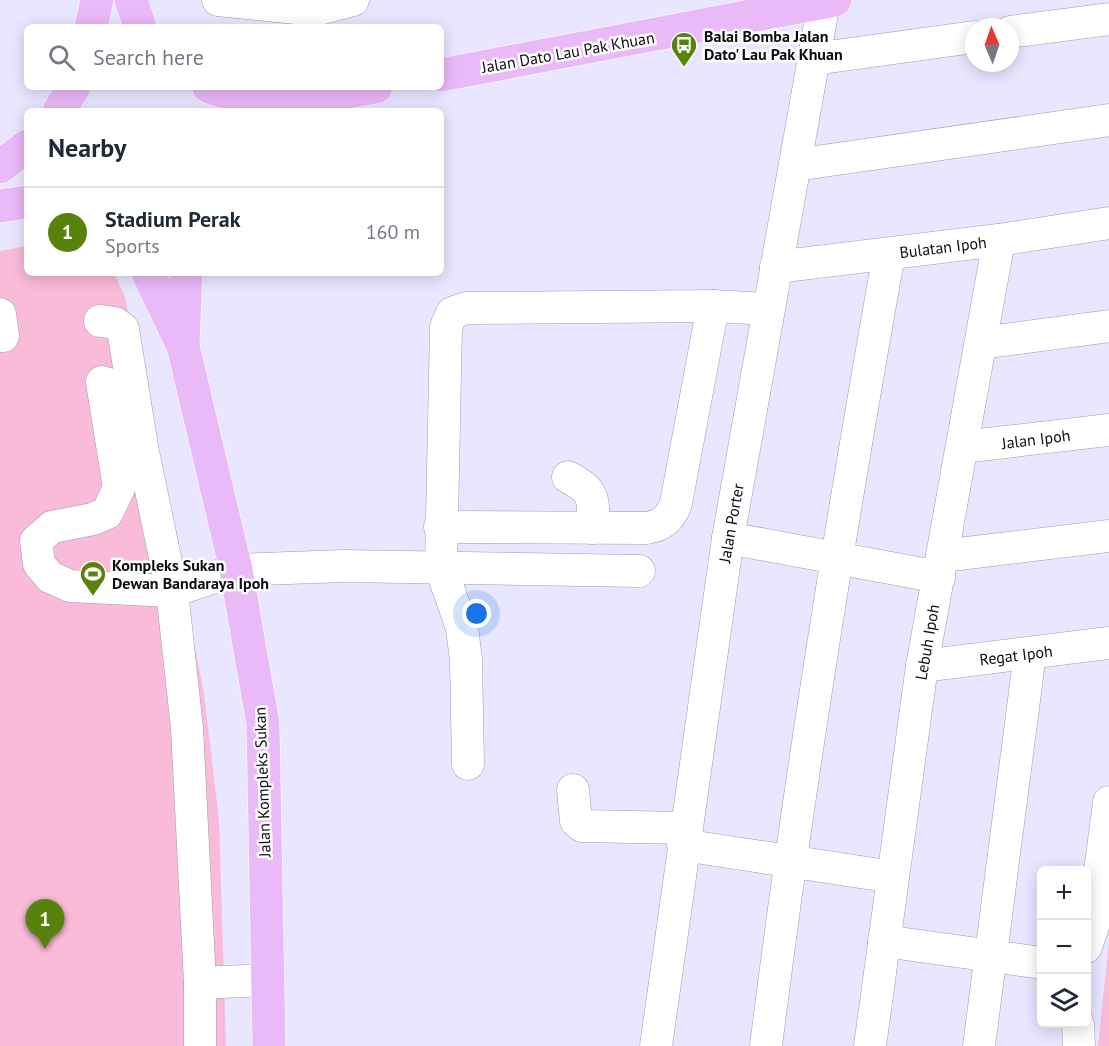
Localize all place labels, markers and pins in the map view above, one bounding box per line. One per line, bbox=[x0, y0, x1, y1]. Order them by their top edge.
place label: Balai Bomba Jalan Dato' Lau Pak Khuan bbox=[704, 26, 843, 64]
bus stop icon: Balai Bomba Jalan Dato' Lau Pak Khuan bbox=[669, 30, 699, 68]
place label: Kompleks Sukan Dewan Bandaraya Ipoh bbox=[112, 555, 269, 593]
sports icon: Kompleks Sukan Dewan Bandaraya Ipoh bbox=[78, 559, 108, 597]
pin: 1 bbox=[26, 900, 64, 949]

